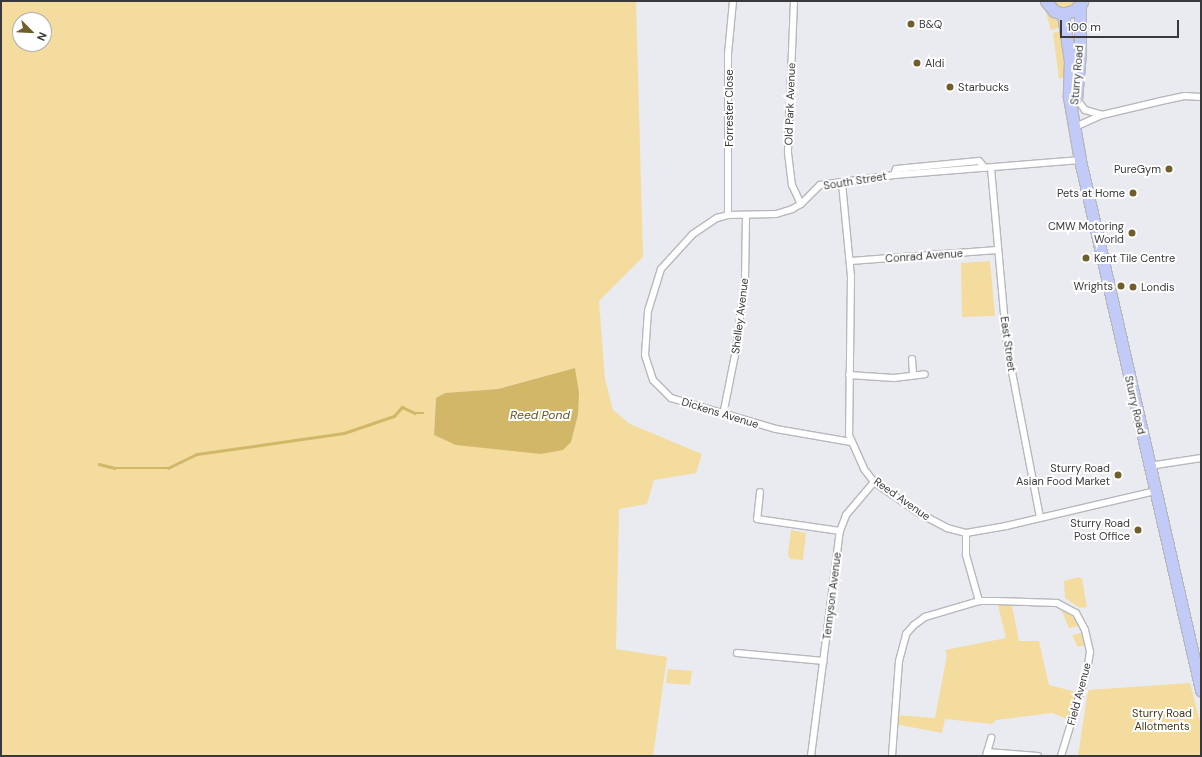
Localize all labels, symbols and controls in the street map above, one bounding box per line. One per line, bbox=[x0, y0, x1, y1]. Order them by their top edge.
north arrow bbox=[12, 12, 52, 52]
scale bar bbox=[1062, 12, 1181, 38]
place label: B&Q bbox=[919, 17, 942, 31]
marker: B&Q bbox=[906, 19, 916, 29]
text: 100 m bbox=[1067, 19, 1101, 35]
text: N bbox=[34, 30, 50, 43]
street label: Sturry Road bbox=[1068, 45, 1086, 105]
place label: Aldi bbox=[925, 56, 944, 70]
marker: Aldi bbox=[912, 58, 922, 68]
street label: Old Park Avenue bbox=[782, 62, 798, 146]
street label: Forrester Close bbox=[722, 69, 736, 147]
place label: Starbucks bbox=[958, 80, 1009, 94]
marker: Starbucks bbox=[945, 82, 955, 92]
place label: PureGym bbox=[1114, 162, 1161, 176]
marker: PureGym bbox=[1164, 164, 1174, 174]
street label: South Street bbox=[822, 169, 888, 193]
place label: Pets at Home bbox=[1057, 186, 1125, 200]
marker: Pets at Home bbox=[1128, 188, 1138, 198]
place label: CMW Motoring World bbox=[1048, 220, 1124, 246]
marker: CMW Motoring World bbox=[1127, 228, 1137, 238]
street label: Conrad Avenue bbox=[885, 247, 963, 265]
place label: Kent Tile Centre bbox=[1094, 251, 1175, 265]
marker: Kent Tile Centre bbox=[1081, 253, 1091, 263]
street label: Shelley Avenue bbox=[729, 277, 751, 355]
place label: Wrights bbox=[1074, 279, 1113, 293]
place label: Londis bbox=[1141, 280, 1174, 294]
marker: Wrights bbox=[1116, 281, 1126, 291]
marker: Londis bbox=[1128, 282, 1138, 292]
street label: East Street bbox=[998, 315, 1018, 373]
street label: Sturry Road bbox=[1122, 374, 1148, 436]
street label: Dickens Avenue bbox=[680, 395, 760, 431]
water label: Reed Pond bbox=[510, 409, 570, 423]
place label: Sturry Road Asian Food Market bbox=[1016, 462, 1110, 488]
marker: Sturry Road Asian Food Market bbox=[1113, 470, 1123, 480]
street label: Reed Avenue bbox=[871, 475, 933, 523]
place label: Sturry Road Post Office bbox=[1070, 517, 1130, 543]
marker: Sturry Road Post Office bbox=[1133, 525, 1143, 535]
street label: Tennyson Avenue bbox=[820, 551, 844, 641]
street label: Field Avenue bbox=[1064, 661, 1094, 727]
park label: Sturry Road Allotments bbox=[1132, 707, 1192, 733]

